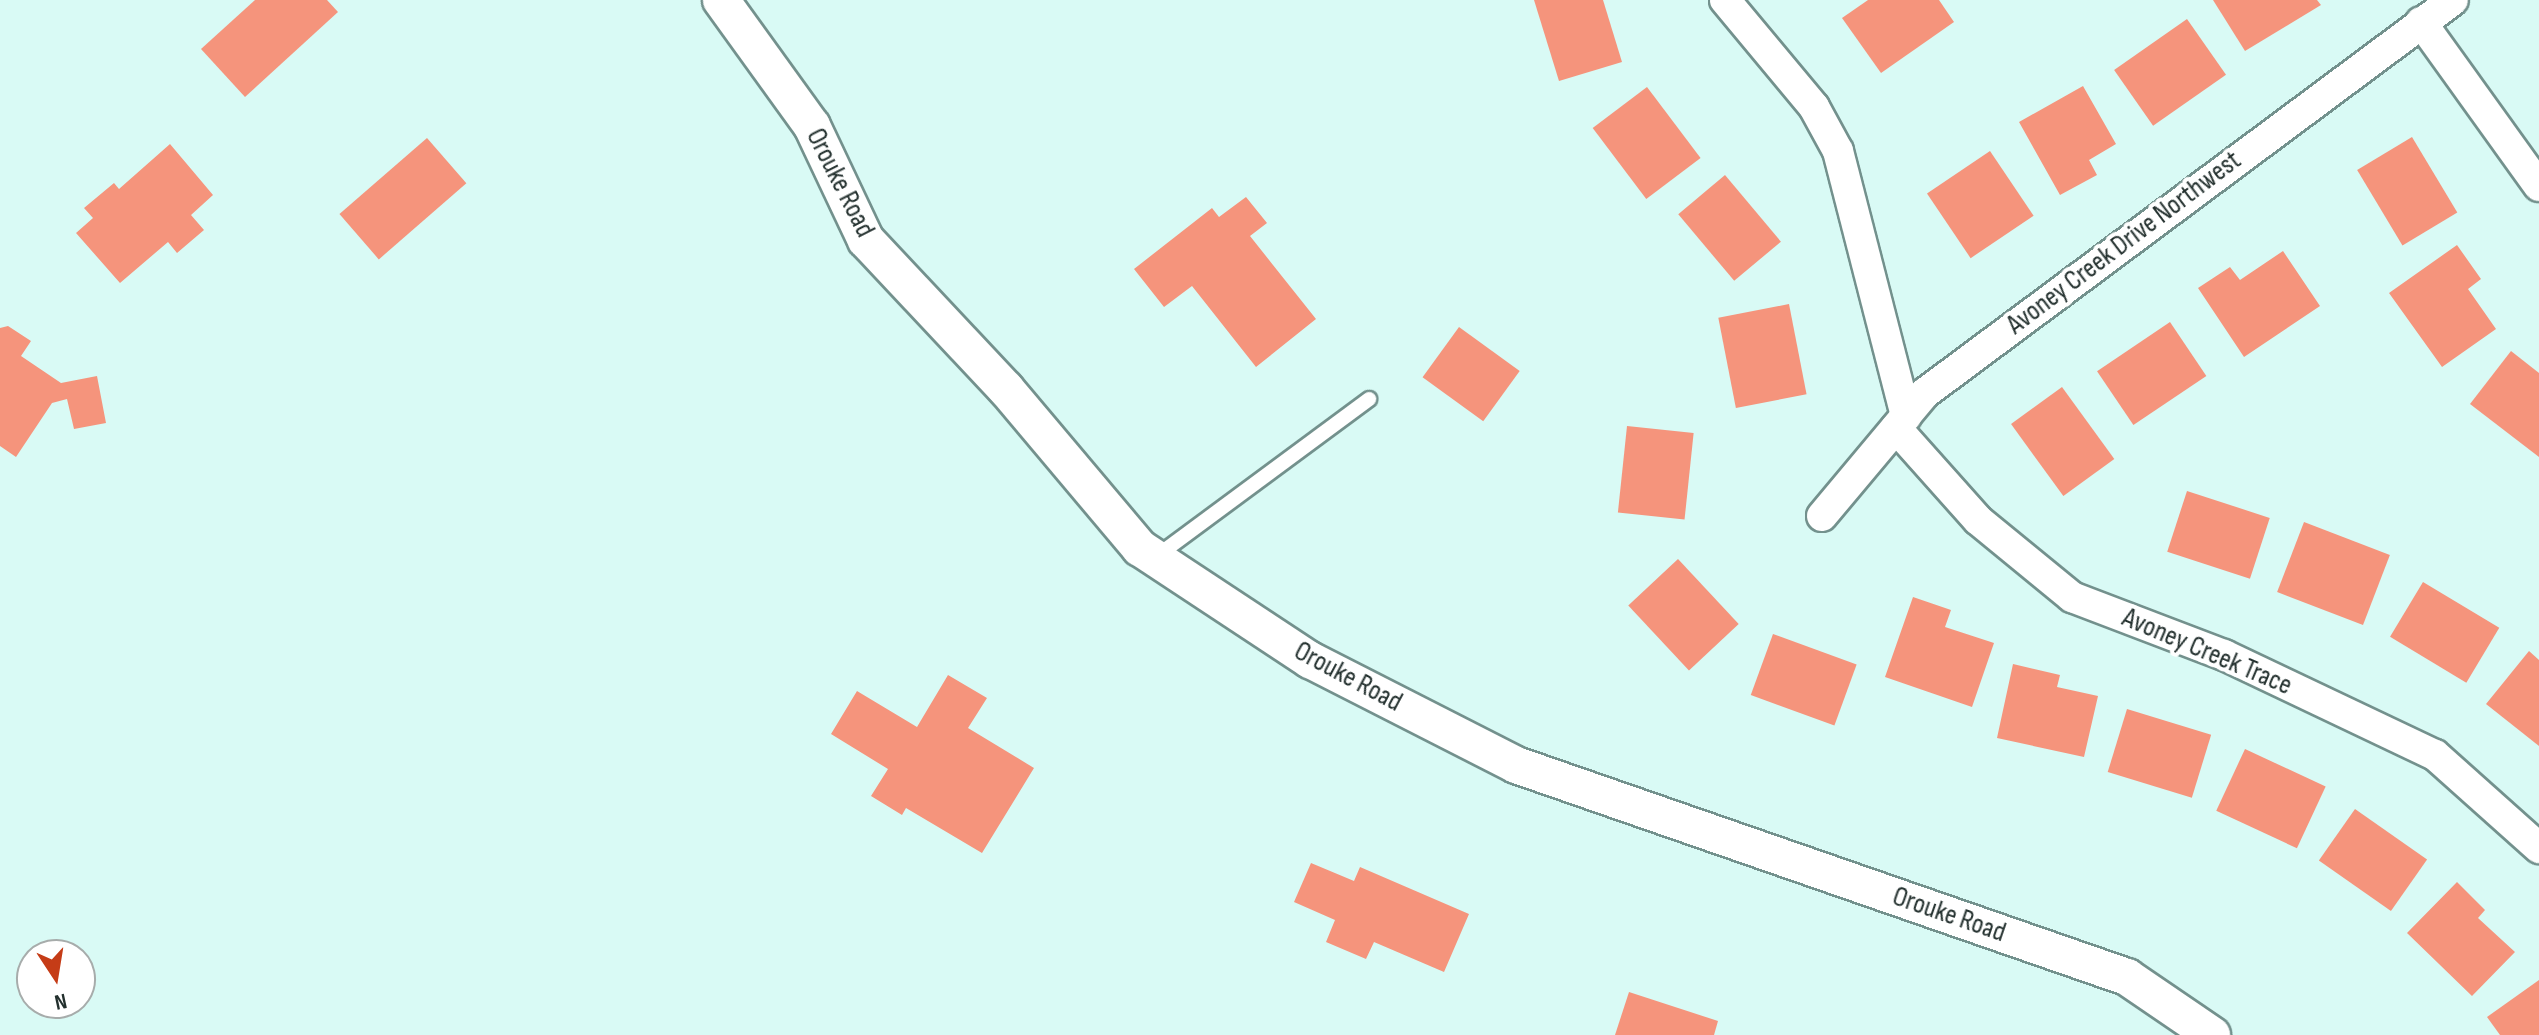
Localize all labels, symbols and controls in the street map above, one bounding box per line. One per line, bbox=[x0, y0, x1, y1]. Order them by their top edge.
street label: Orouke Road bbox=[798, 123, 882, 243]
street label: Avoney Creek Drive Northwest bbox=[2000, 144, 2248, 342]
street label: Avoney Creek Trace bbox=[2117, 601, 2297, 703]
street label: Orouke Road bbox=[1288, 635, 1408, 719]
street label: Orouke Road bbox=[1888, 880, 2010, 950]
north arrow bbox=[16, 939, 96, 1019]
text: N bbox=[52, 987, 69, 1015]

